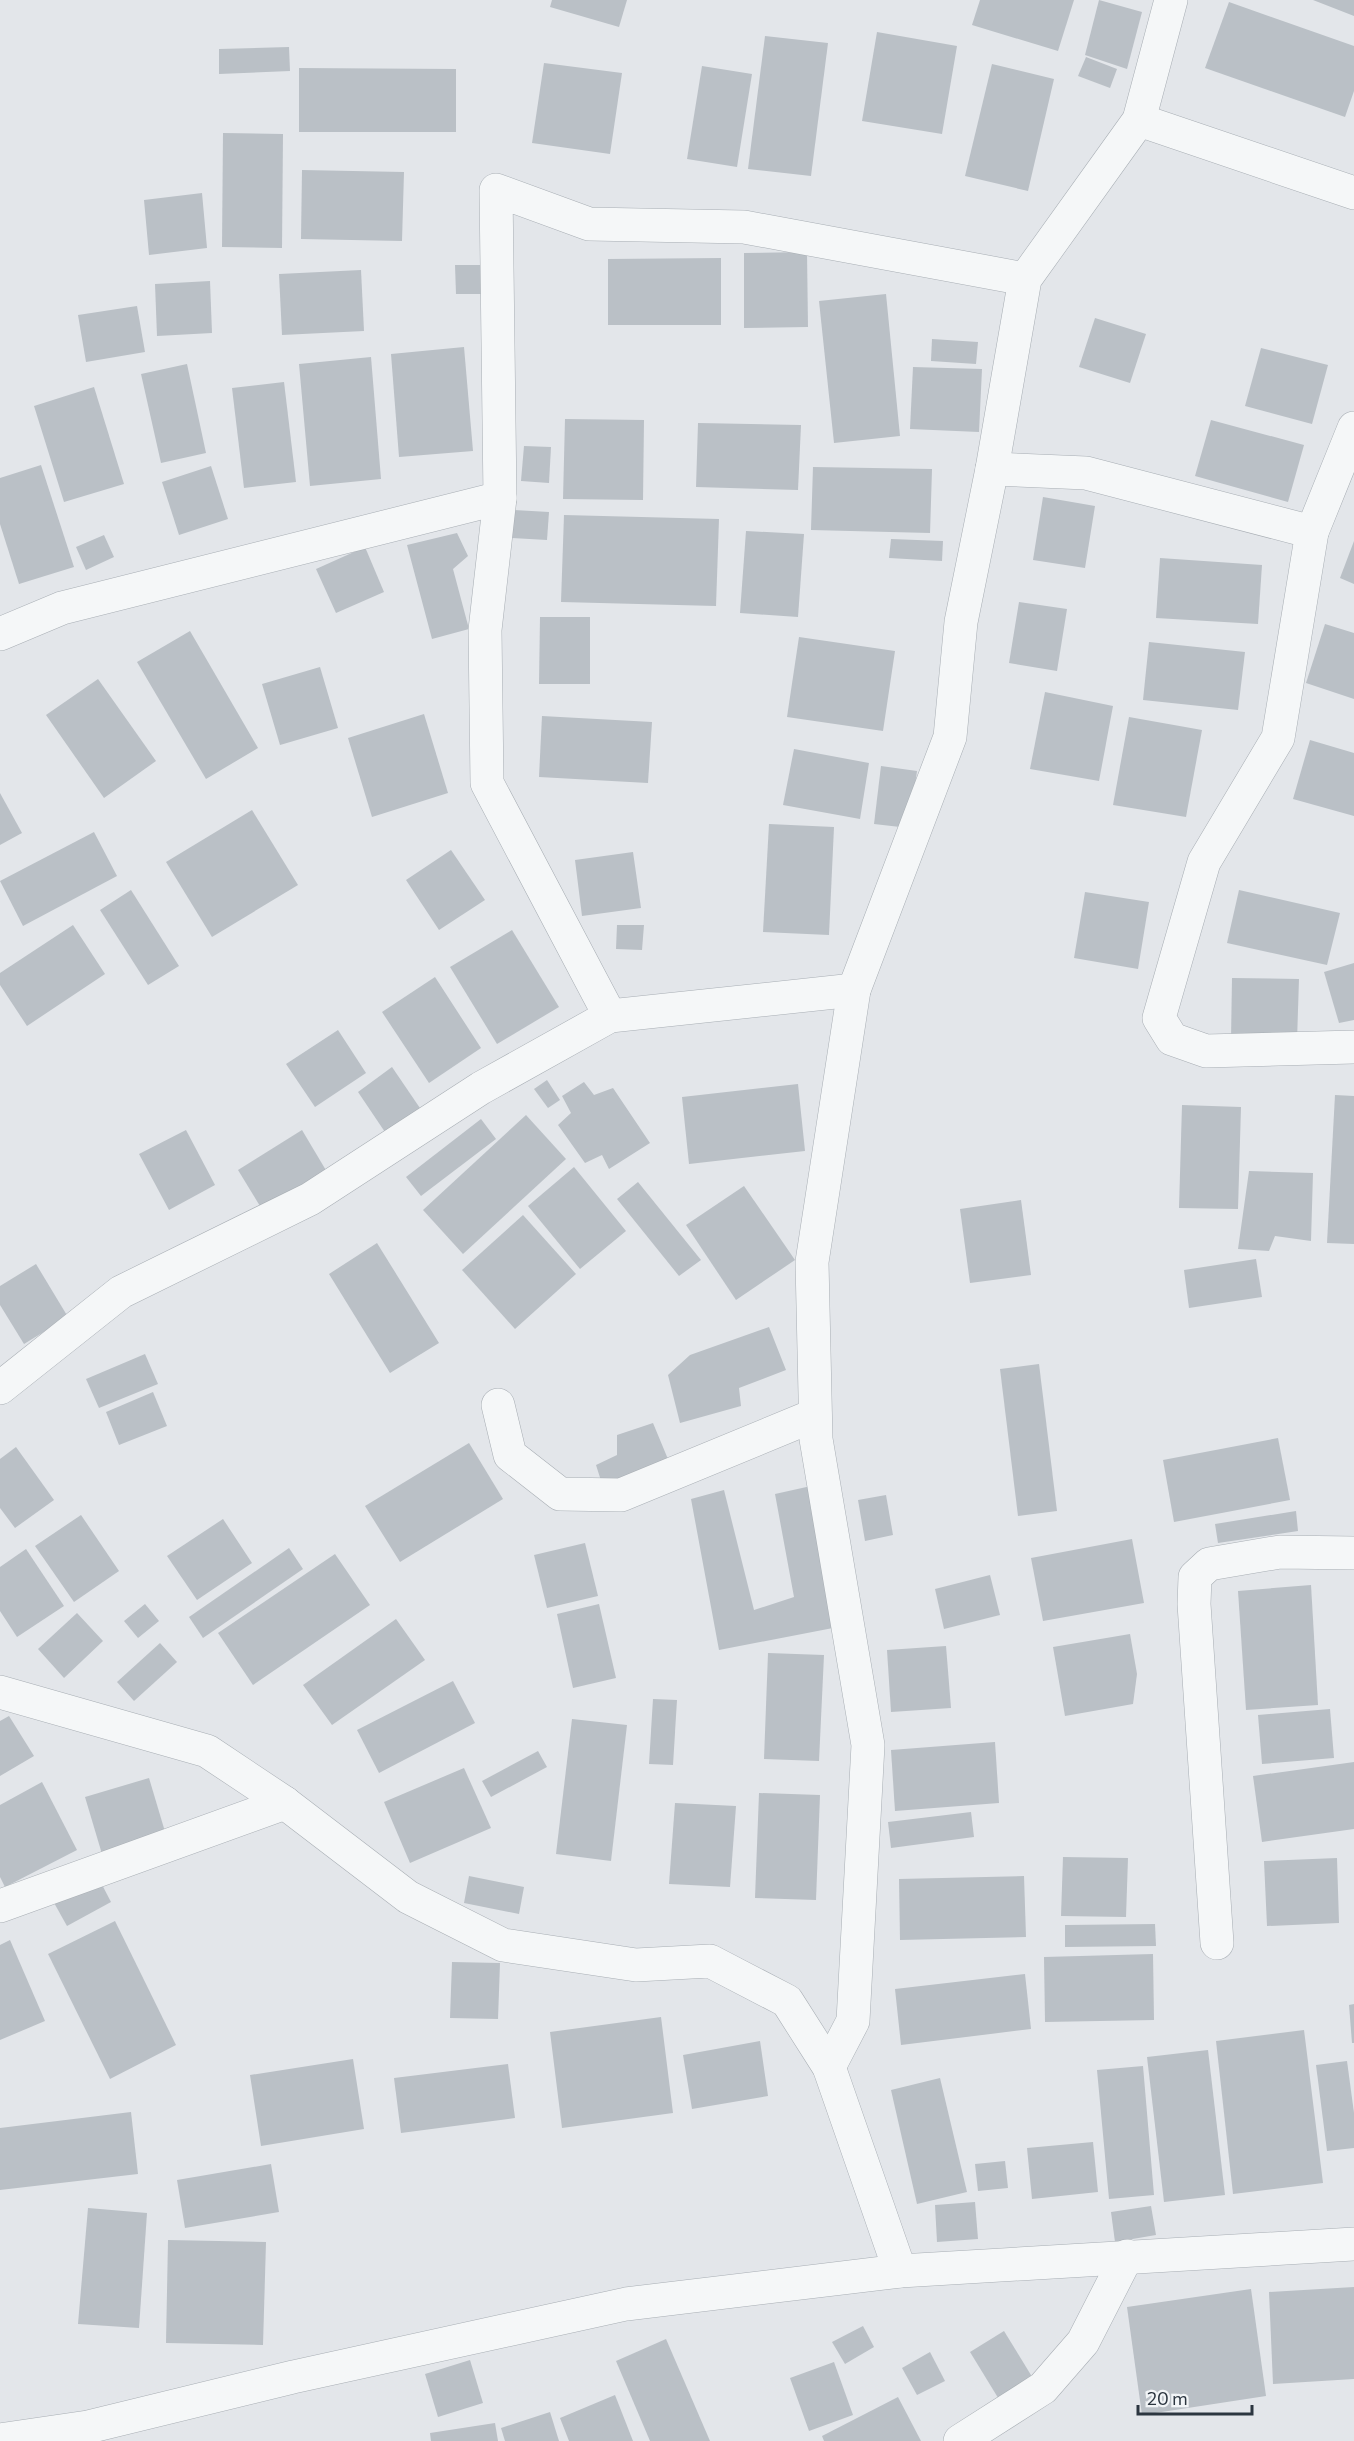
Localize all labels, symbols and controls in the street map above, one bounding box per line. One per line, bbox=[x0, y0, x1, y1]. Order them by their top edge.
scale bar bbox=[1138, 2378, 1252, 2416]
text: 20 m bbox=[1147, 2387, 1188, 2409]

